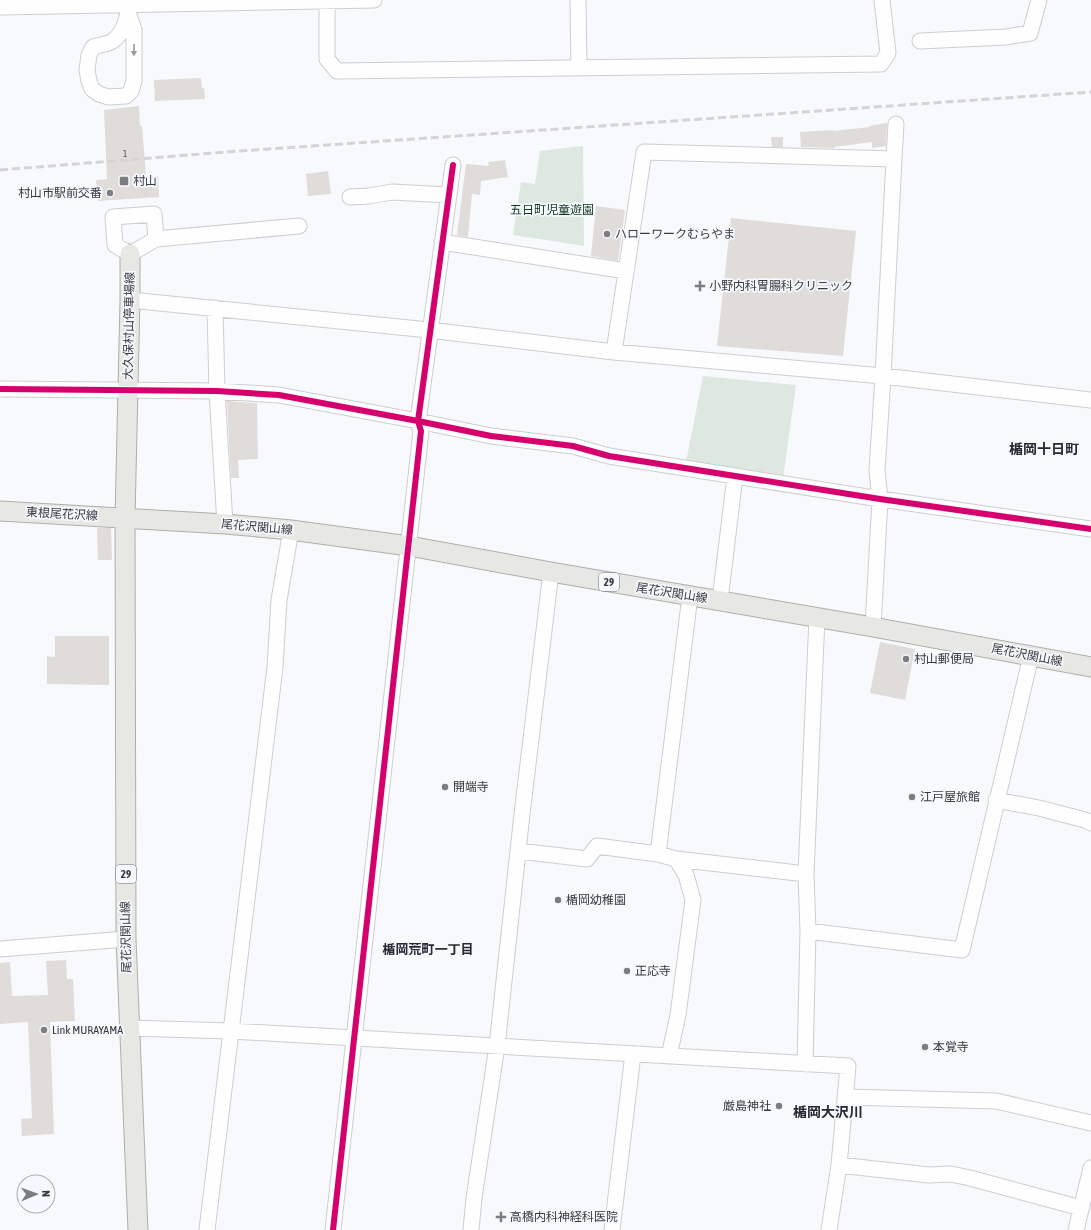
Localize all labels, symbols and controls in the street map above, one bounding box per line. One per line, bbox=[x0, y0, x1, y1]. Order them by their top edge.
one-way arrow bbox=[131, 44, 137, 57]
house number: 1 bbox=[123, 148, 128, 159]
place label: 村山 bbox=[133, 174, 157, 188]
marker: 村山 bbox=[118, 175, 130, 187]
place label: 村山市駅前交番 bbox=[18, 186, 102, 200]
marker: 村山市駅前交番 bbox=[105, 188, 115, 198]
park label: 五日町児童遊園 bbox=[510, 203, 594, 217]
place label: ハローワークむらやま bbox=[615, 227, 735, 241]
marker: ハローワークむらやま bbox=[602, 229, 612, 239]
street label: 大久保村山停車場線 bbox=[121, 272, 137, 380]
place label: 小野内科胃腸科クリニック bbox=[709, 279, 853, 293]
marker: 小野内科胃腸科クリニック bbox=[694, 280, 706, 292]
district label: 楯岡十日町 bbox=[1009, 441, 1079, 457]
street label: 東根尾花沢線 bbox=[26, 505, 98, 523]
street label: 尾花沢関山線 bbox=[221, 517, 293, 537]
road number: 29 bbox=[599, 573, 619, 591]
street label: 尾花沢関山線 bbox=[635, 580, 709, 606]
street label: 尾花沢関山線 bbox=[990, 641, 1064, 669]
place label: 村山郵便局 bbox=[914, 652, 974, 666]
marker: 村山郵便局 bbox=[901, 654, 911, 664]
place label: 開端寺 bbox=[453, 780, 489, 794]
marker: 開端寺 bbox=[440, 782, 450, 792]
place label: 江戸屋旅館 bbox=[920, 790, 980, 804]
marker: 江戸屋旅館 bbox=[907, 792, 917, 802]
road number: 29 bbox=[116, 865, 136, 883]
place label: 楯岡幼稚園 bbox=[566, 893, 626, 907]
marker: 楯岡幼稚園 bbox=[553, 895, 563, 905]
street label: 尾花沢関山線 bbox=[118, 901, 134, 973]
district label: 楯岡荒町一丁目 bbox=[382, 942, 474, 957]
place label: 正応寺 bbox=[635, 964, 671, 978]
marker: 正応寺 bbox=[622, 966, 632, 976]
place label: Link MURAYAMA bbox=[52, 1023, 123, 1037]
marker: Link MURAYAMA bbox=[39, 1025, 49, 1035]
place label: 本覚寺 bbox=[933, 1040, 969, 1054]
marker: 本覚寺 bbox=[920, 1042, 930, 1052]
place label: 厳島神社 bbox=[723, 1099, 771, 1113]
marker: 厳島神社 bbox=[774, 1101, 784, 1111]
district label: 楯岡大沢川 bbox=[793, 1104, 863, 1120]
north arrow bbox=[16, 1174, 56, 1214]
text: N bbox=[40, 1190, 52, 1197]
place label: 高橋内科神経科医院 bbox=[510, 1210, 618, 1224]
marker: 高橋内科神経科医院 bbox=[495, 1211, 507, 1223]

